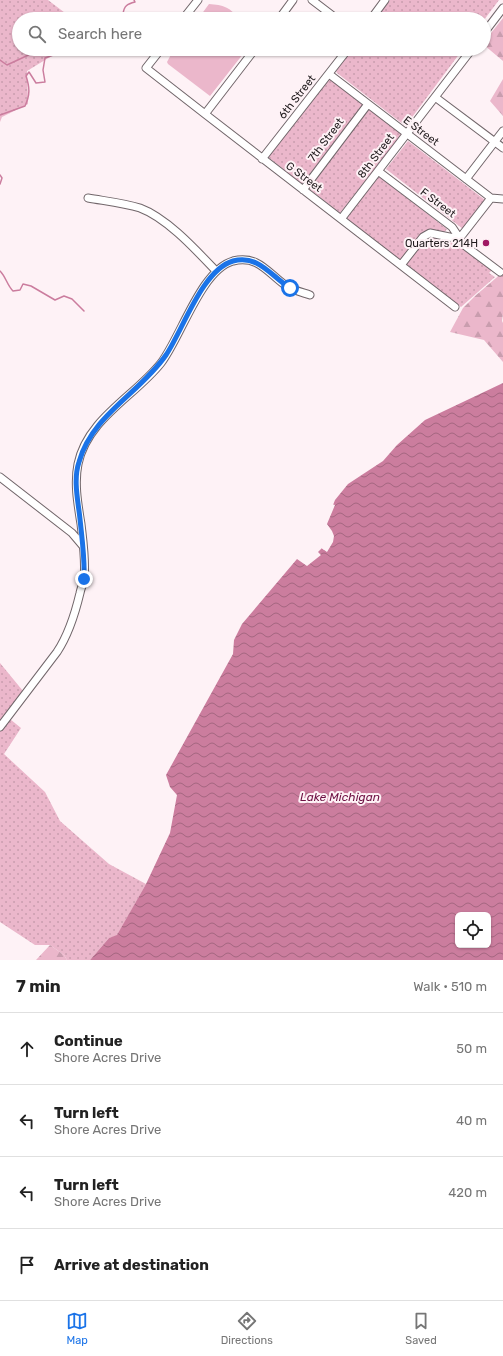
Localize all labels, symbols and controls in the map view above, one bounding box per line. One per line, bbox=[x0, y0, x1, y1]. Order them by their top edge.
search box bbox=[12, 12, 491, 56]
icon: search bbox=[26, 23, 48, 45]
text: Search here bbox=[58, 25, 142, 43]
street label: 6th Street bbox=[276, 72, 319, 122]
street label: E Street bbox=[401, 113, 442, 149]
street label: 7th Street bbox=[305, 115, 347, 164]
street label: 8th Street bbox=[355, 131, 397, 181]
street label: G Street bbox=[283, 159, 325, 195]
street label: F Street bbox=[418, 186, 459, 221]
place label: Quarters 214H bbox=[405, 237, 478, 250]
marker: Quarters 214H bbox=[481, 238, 491, 248]
route start bbox=[281, 279, 299, 297]
route end bbox=[75, 570, 93, 588]
water label: Lake Michigan bbox=[300, 790, 380, 804]
map controls bbox=[455, 912, 491, 948]
button: locate bbox=[455, 912, 491, 948]
text: 7 min bbox=[16, 976, 61, 996]
text: Walk · 510 m bbox=[413, 979, 487, 994]
text: Continue bbox=[54, 1032, 123, 1050]
icon: ahead bbox=[16, 1038, 38, 1060]
text: 50 m bbox=[456, 1041, 487, 1056]
text: Shore Acres Drive bbox=[54, 1050, 161, 1065]
text: Turn left bbox=[54, 1104, 119, 1122]
icon: left bbox=[16, 1110, 38, 1132]
text: 40 m bbox=[456, 1113, 487, 1128]
text: Shore Acres Drive bbox=[54, 1122, 161, 1137]
text: Turn left bbox=[54, 1176, 119, 1194]
icon: left bbox=[16, 1182, 38, 1204]
text: 420 m bbox=[448, 1185, 487, 1200]
text: Shore Acres Drive bbox=[54, 1194, 161, 1209]
icon: arrive bbox=[16, 1254, 38, 1276]
text: Arrive at destination bbox=[54, 1256, 209, 1274]
tab: Map bbox=[66, 1310, 88, 1347]
tab: Directions bbox=[221, 1310, 273, 1347]
tab: Saved bbox=[405, 1310, 437, 1347]

